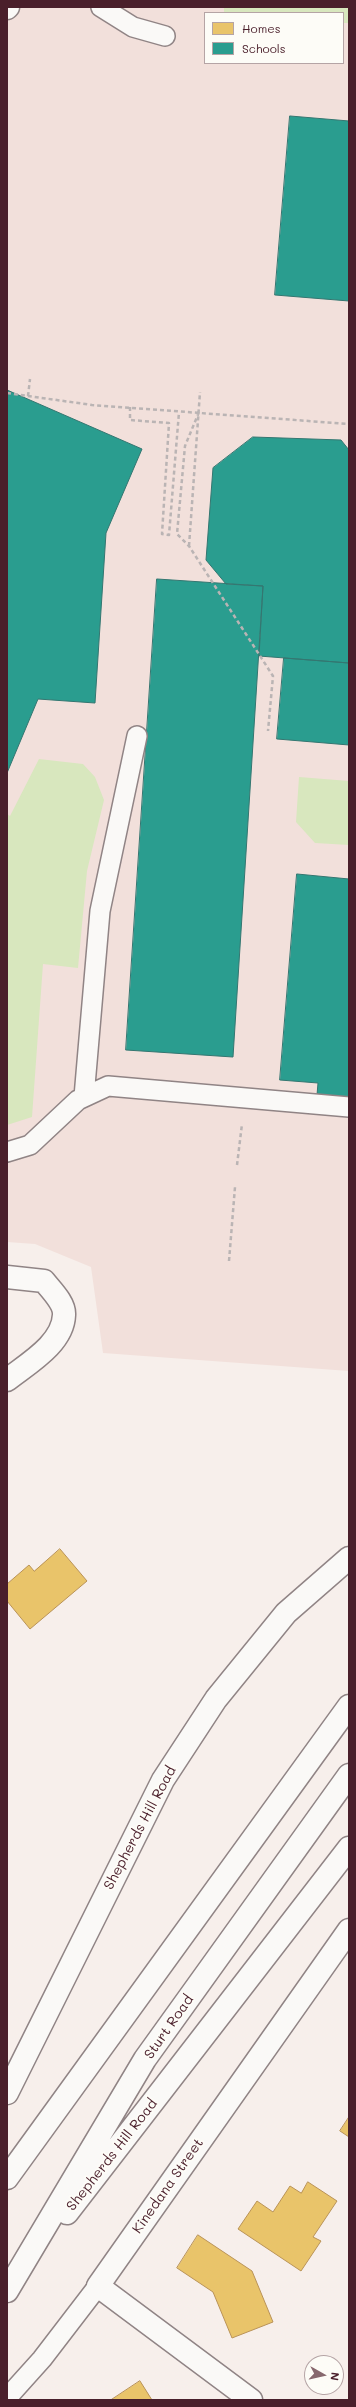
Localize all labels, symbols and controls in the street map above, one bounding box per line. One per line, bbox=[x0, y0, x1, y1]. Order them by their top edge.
legend bbox=[204, 12, 344, 64]
text: Homes bbox=[242, 20, 281, 36]
text: Schools bbox=[242, 40, 286, 56]
street label: Shepherds Hill Road bbox=[100, 1763, 180, 1893]
street label: Sturt Road bbox=[141, 1992, 197, 2062]
street label: Shepherds Hill Road bbox=[63, 2096, 161, 2214]
street label: Kinedana Street bbox=[129, 2135, 207, 2237]
north arrow bbox=[304, 2355, 344, 2395]
text: N bbox=[327, 2371, 343, 2382]

